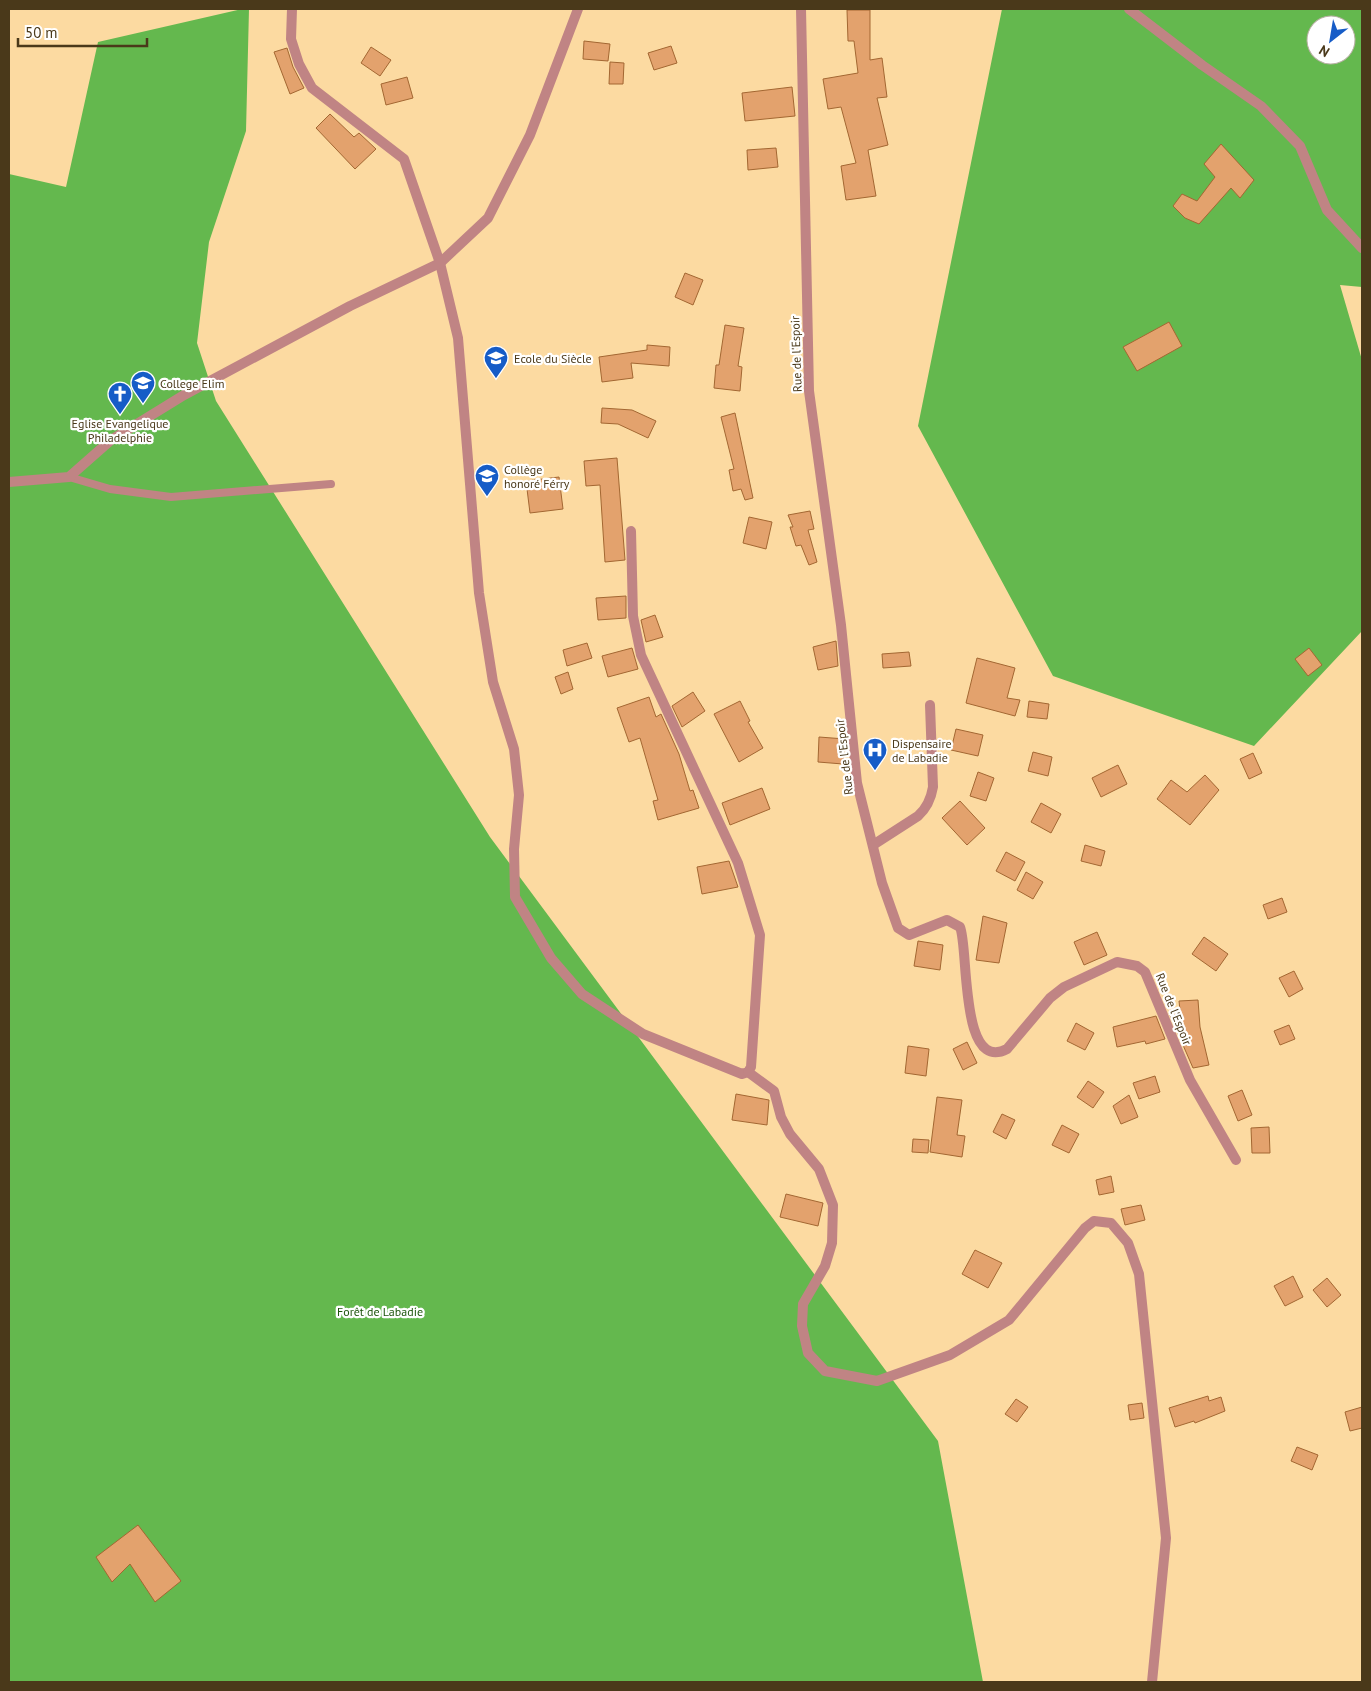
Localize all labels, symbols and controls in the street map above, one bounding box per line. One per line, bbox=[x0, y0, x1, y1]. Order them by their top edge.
scale bar bbox=[18, 15, 146, 47]
north arrow bbox=[1306, 15, 1356, 65]
text: 50 m bbox=[25, 23, 58, 42]
text: N bbox=[1316, 41, 1333, 61]
street label: Rue de l'Espoir bbox=[787, 316, 805, 392]
school or university icon: Ecole du Siècle bbox=[483, 345, 509, 379]
place label: Ecole du Siècle bbox=[514, 351, 592, 366]
school or university icon: College Elim bbox=[130, 370, 156, 404]
place label: College Elim bbox=[160, 376, 224, 391]
church icon: Eglise Evangelique Philadelphie bbox=[107, 381, 133, 415]
place label: Eglise Evangelique Philadelphie bbox=[72, 416, 168, 445]
place label: Collège honoré Férry bbox=[504, 462, 570, 491]
school or university icon: Collège honoré Férry bbox=[474, 463, 500, 497]
street label: Rue de l'Espoir bbox=[832, 718, 856, 796]
place label: Dispensaire de Labadie bbox=[892, 736, 952, 765]
hospital icon: Dispensaire de Labadie bbox=[862, 737, 888, 771]
street label: Rue de l'Espoir bbox=[1153, 971, 1195, 1047]
park label: Forêt de Labadie bbox=[337, 1304, 423, 1319]

